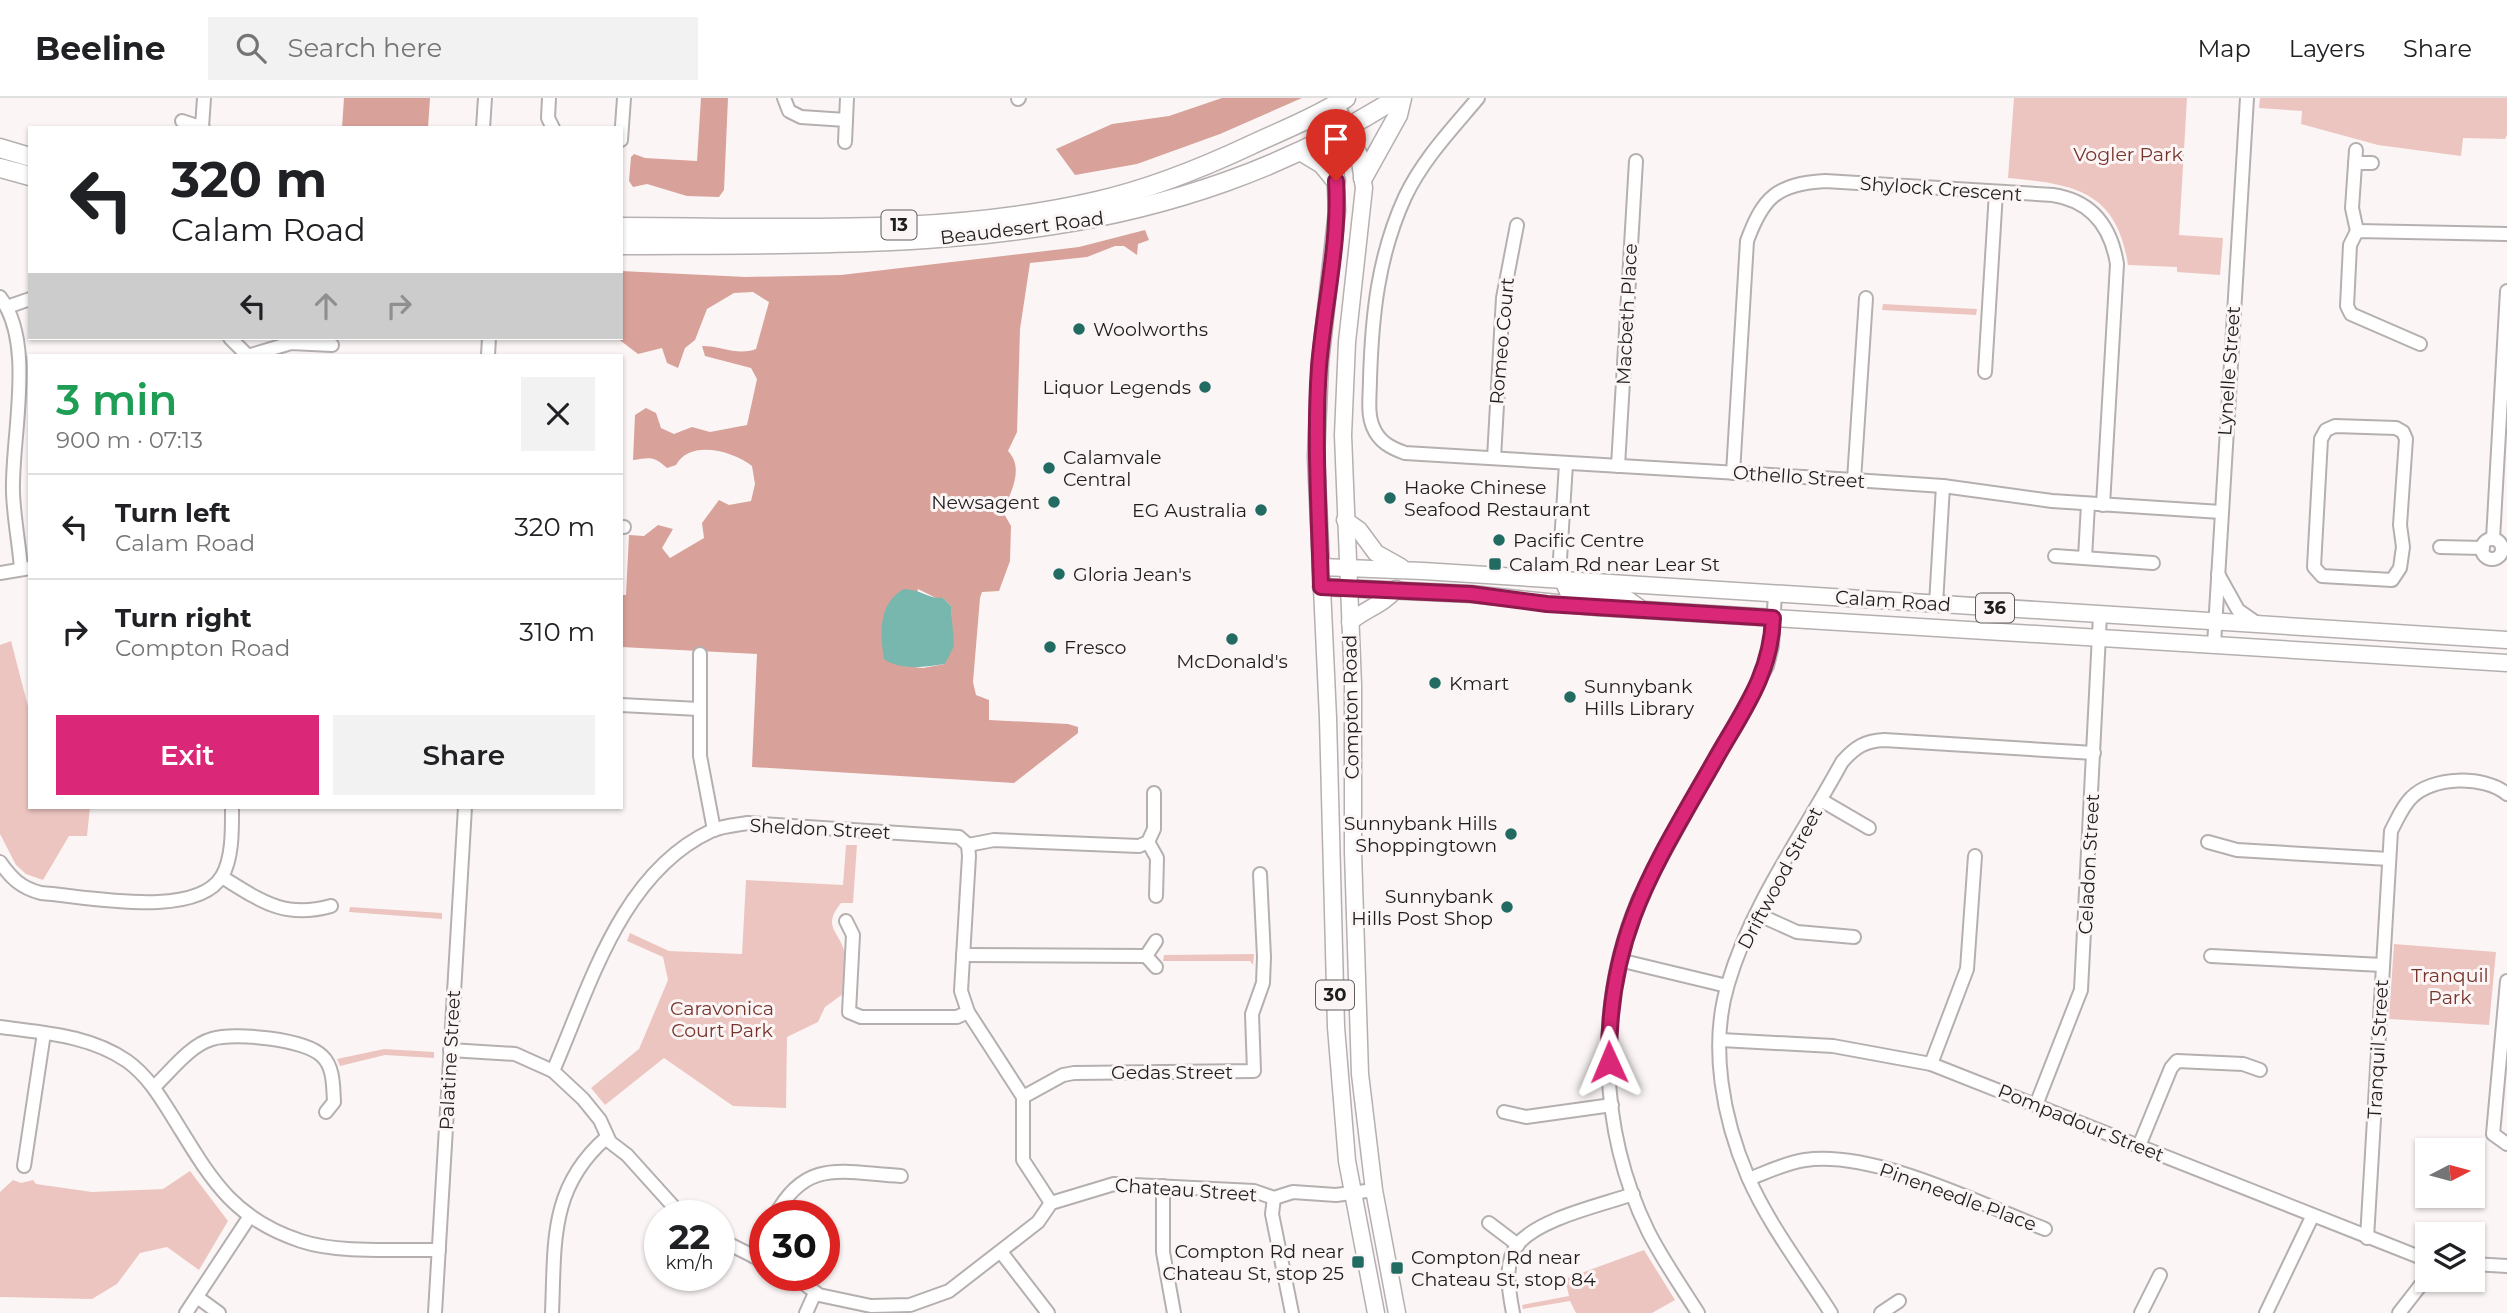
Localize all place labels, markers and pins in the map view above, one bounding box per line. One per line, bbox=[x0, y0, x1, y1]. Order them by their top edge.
pin bbox=[1306, 109, 1366, 181]
place label: Woolworths bbox=[1093, 318, 1208, 341]
marker: Woolworths bbox=[1071, 321, 1087, 337]
place label: Liquor Legends bbox=[1043, 376, 1191, 399]
marker: Liquor Legends bbox=[1197, 379, 1213, 395]
place label: Calamvale Central bbox=[1063, 446, 1162, 491]
marker: Calamvale Central bbox=[1041, 460, 1057, 476]
place label: Haoke Chinese Seafood Restaurant bbox=[1404, 476, 1591, 521]
marker: Haoke Chinese Seafood Restaurant bbox=[1382, 490, 1398, 506]
place label: Newsagent bbox=[931, 491, 1040, 514]
marker: Newsagent bbox=[1046, 494, 1062, 510]
place label: EG Australia bbox=[1132, 499, 1247, 522]
marker: EG Australia bbox=[1253, 502, 1269, 518]
place label: Pacific Centre bbox=[1513, 529, 1644, 552]
marker: Pacific Centre bbox=[1491, 532, 1507, 548]
place label: Calam Rd near Lear St bbox=[1509, 553, 1720, 576]
marker: Calam Rd near Lear St bbox=[1487, 556, 1503, 572]
place label: Gloria Jean's bbox=[1073, 563, 1191, 586]
marker: Gloria Jean's bbox=[1051, 566, 1067, 582]
marker: McDonald's bbox=[1224, 631, 1240, 647]
place label: Fresco bbox=[1064, 636, 1126, 659]
marker: Fresco bbox=[1042, 639, 1058, 655]
place label: McDonald's bbox=[1176, 650, 1288, 673]
place label: Kmart bbox=[1449, 672, 1510, 695]
marker: Kmart bbox=[1427, 675, 1443, 691]
place label: Sunnybank Hills Library bbox=[1584, 675, 1695, 720]
marker: Sunnybank Hills Library bbox=[1562, 689, 1578, 705]
place label: Sunnybank Hills Shoppingtown bbox=[1344, 812, 1497, 857]
marker: Sunnybank Hills Shoppingtown bbox=[1503, 826, 1519, 842]
place label: Sunnybank Hills Post Shop bbox=[1351, 885, 1494, 930]
marker: Sunnybank Hills Post Shop bbox=[1499, 899, 1515, 915]
place label: Compton Rd near Chateau St, stop 25 bbox=[1162, 1240, 1344, 1285]
place label: Compton Rd near Chateau St, stop 84 bbox=[1411, 1246, 1596, 1291]
marker: Compton Rd near Chateau St, stop 25 bbox=[1350, 1254, 1366, 1270]
marker: Compton Rd near Chateau St, stop 84 bbox=[1389, 1260, 1405, 1276]

